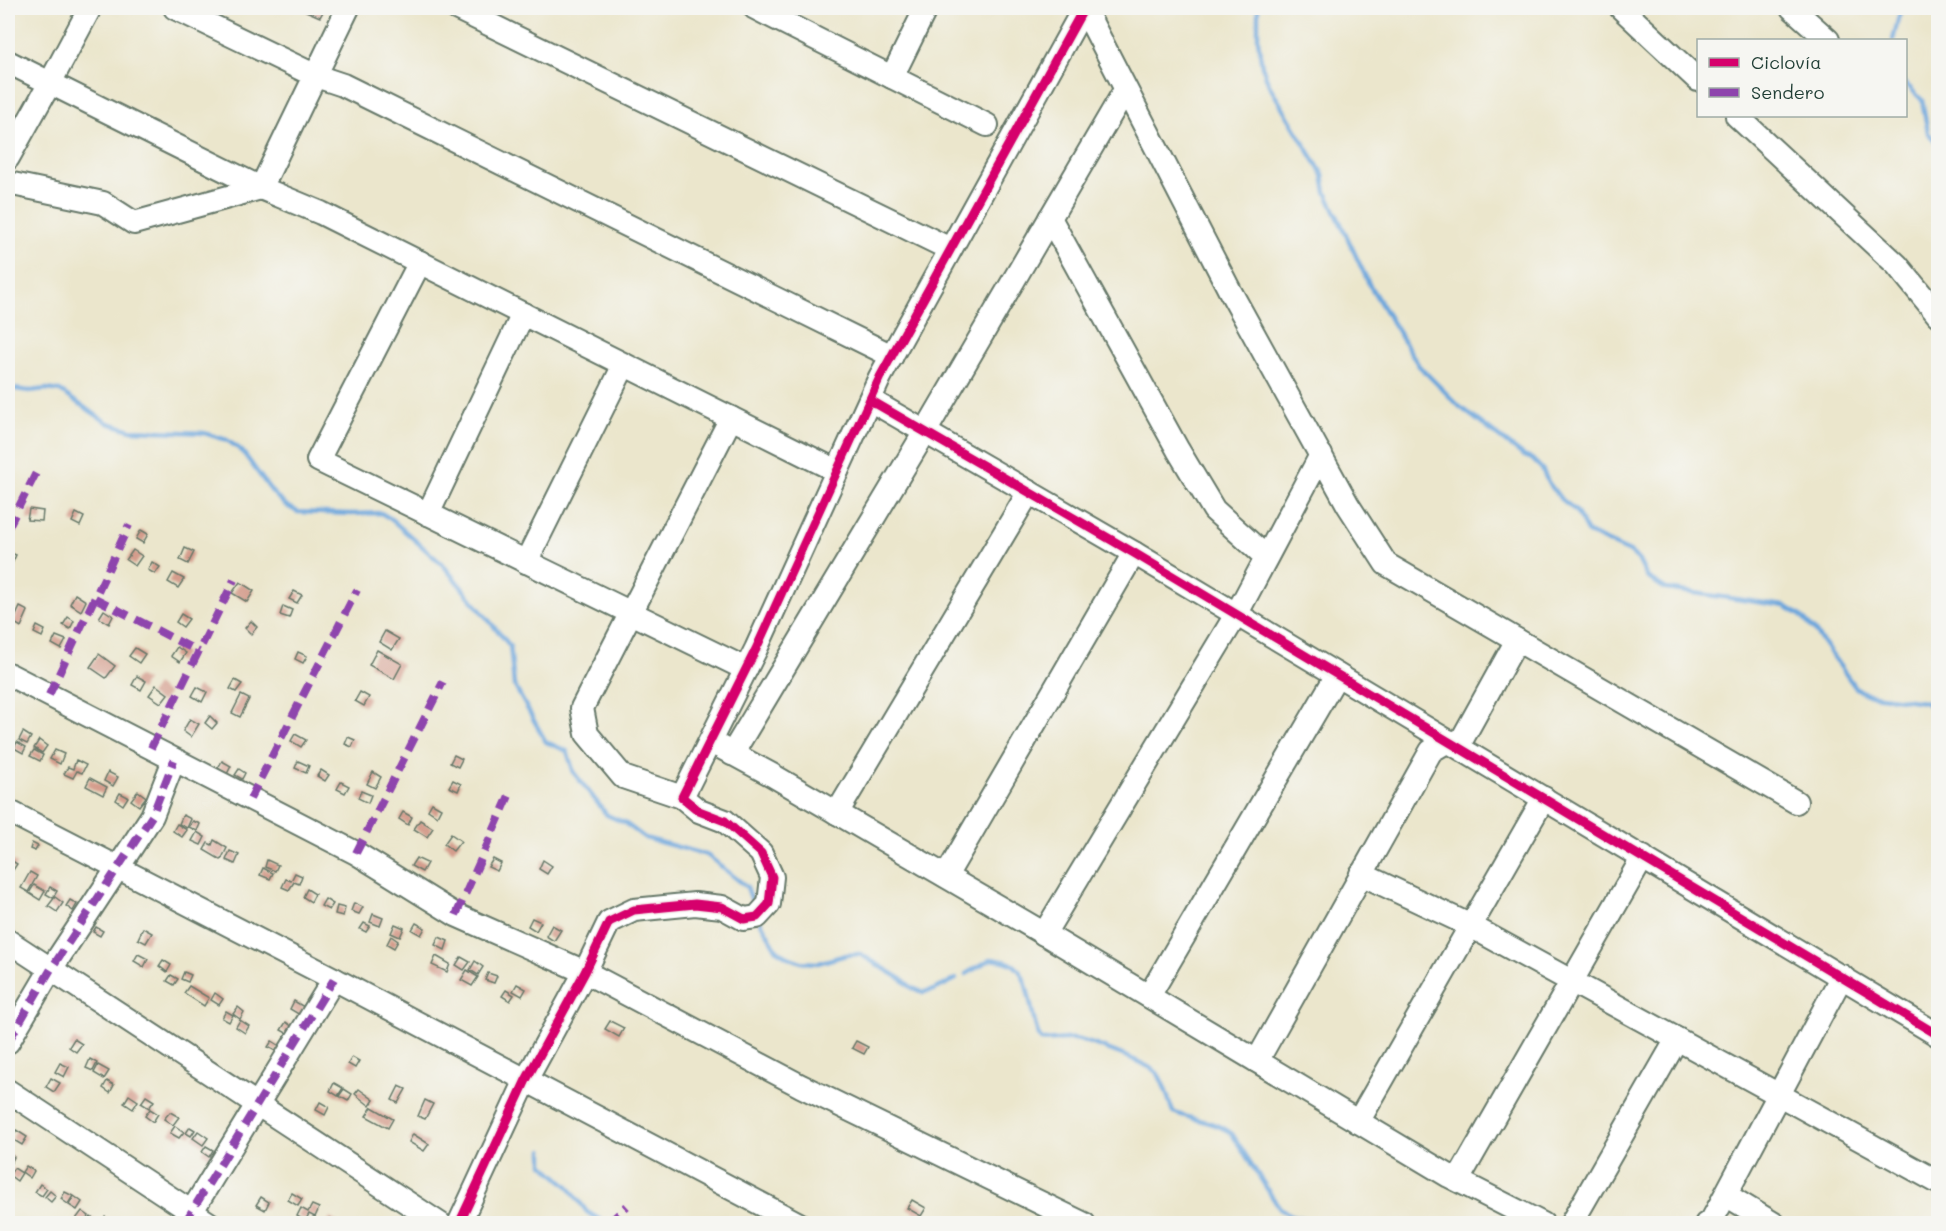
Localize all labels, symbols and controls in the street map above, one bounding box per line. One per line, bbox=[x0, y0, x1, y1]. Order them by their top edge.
legend bbox=[1697, 39, 1907, 117]
text: Ciclovía bbox=[1751, 50, 1822, 74]
text: Sendero bbox=[1751, 80, 1825, 104]

